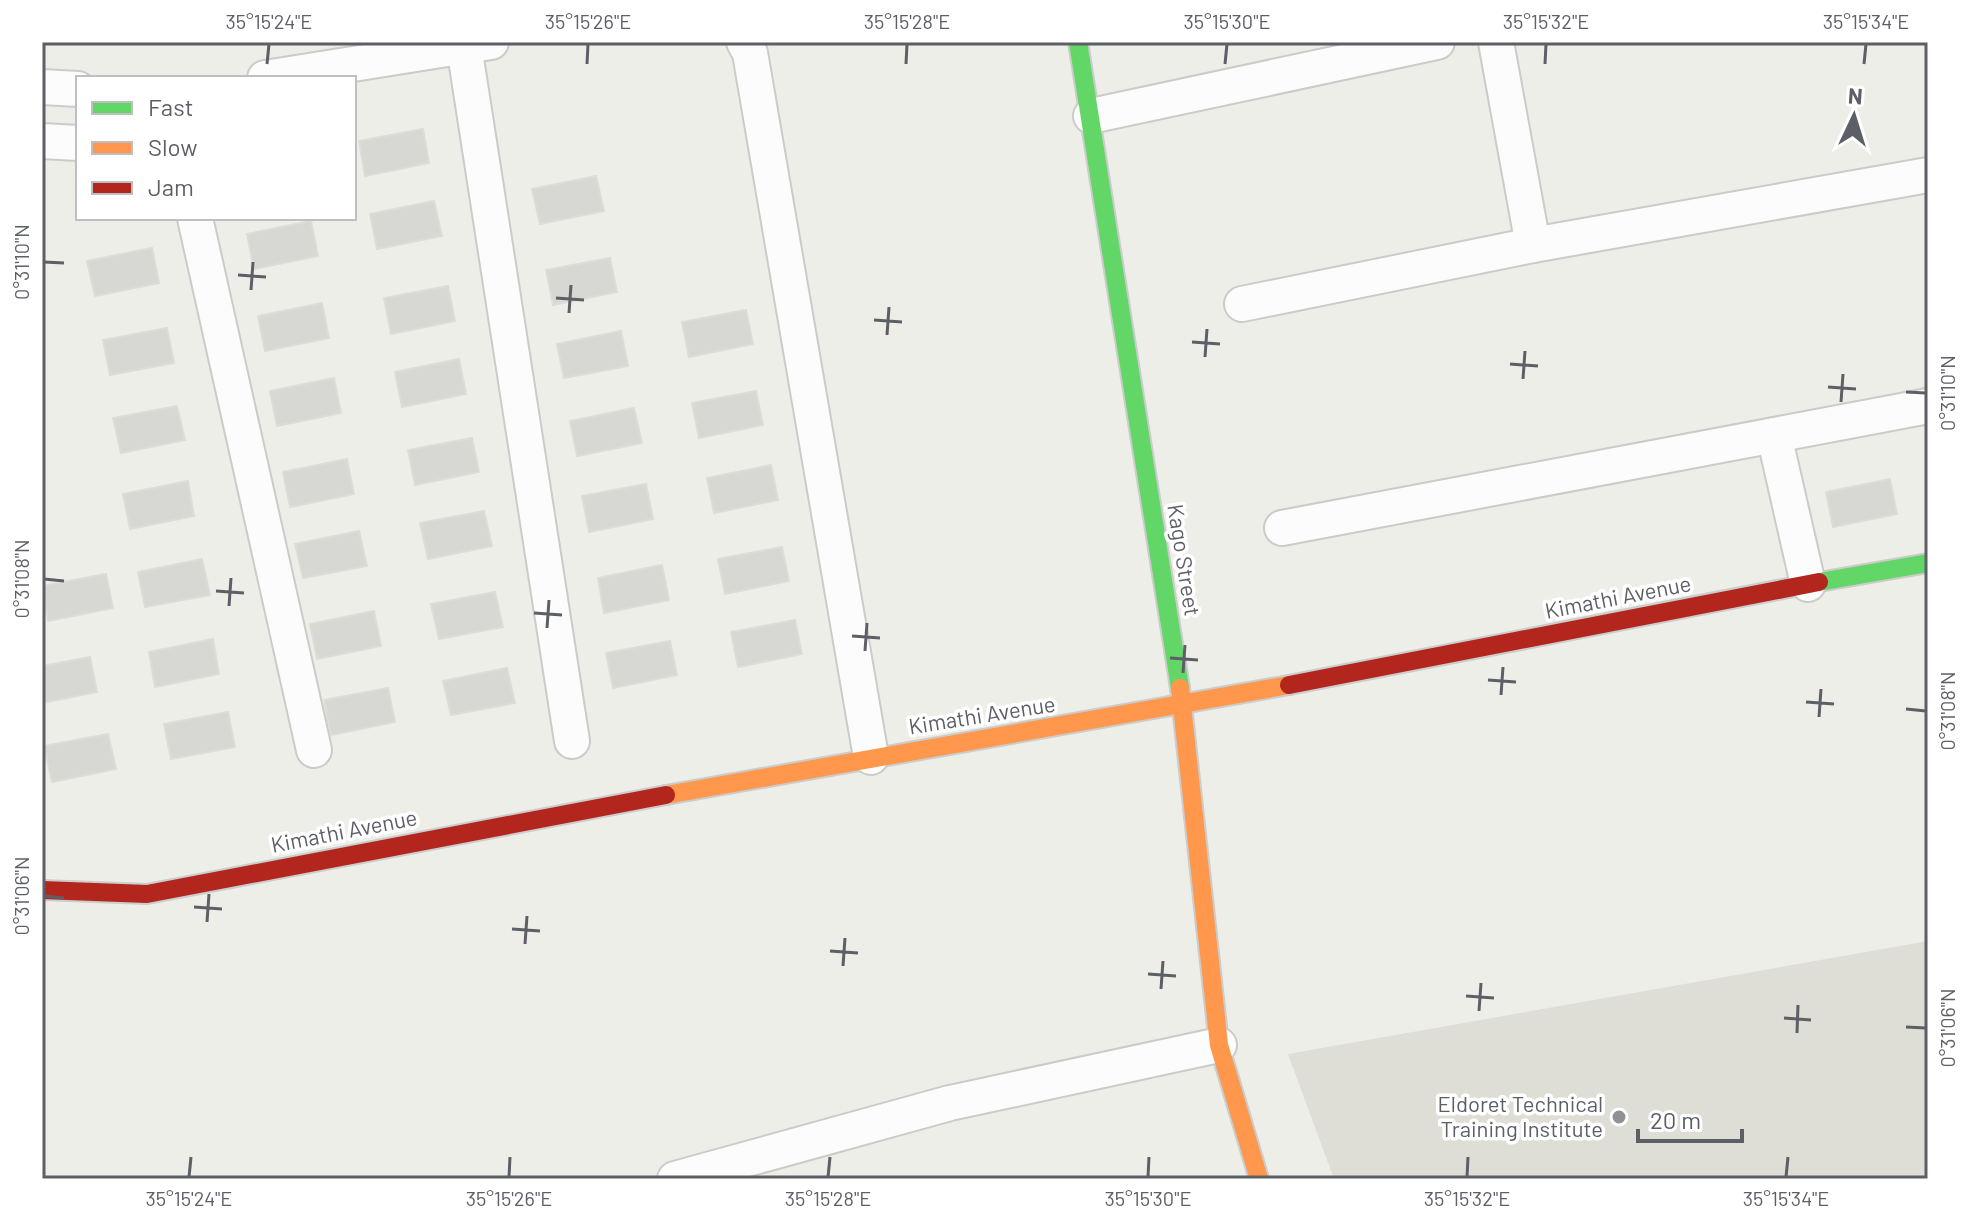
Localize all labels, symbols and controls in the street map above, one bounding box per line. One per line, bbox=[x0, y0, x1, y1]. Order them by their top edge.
text: 35°15'24"E bbox=[226, 9, 312, 33]
text: 35°15'26"E bbox=[545, 9, 631, 33]
text: 35°15'28"E bbox=[864, 9, 950, 33]
text: 35°15'30"E bbox=[1183, 9, 1271, 33]
text: 35°15'32"E bbox=[1503, 9, 1589, 33]
text: 35°15'34"E bbox=[1823, 9, 1909, 33]
legend bbox=[76, 76, 356, 220]
north arrow bbox=[1814, 76, 1894, 156]
text: N bbox=[1847, 82, 1864, 109]
text: Fast bbox=[148, 92, 193, 121]
text: Slow bbox=[148, 132, 197, 161]
text: Jam bbox=[148, 172, 194, 201]
text: 0°31'10"N bbox=[9, 224, 33, 300]
text: 0°31'10"N bbox=[1935, 355, 1959, 431]
street label: Kago Street bbox=[1163, 502, 1207, 618]
text: 0°31'08"N bbox=[9, 539, 33, 619]
street label: Kimathi Avenue bbox=[1543, 569, 1693, 623]
text: 0°31'08"N bbox=[1935, 671, 1959, 751]
street label: Kimathi Avenue bbox=[907, 690, 1057, 738]
street label: Kimathi Avenue bbox=[269, 803, 419, 857]
text: 0°31'06"N bbox=[9, 856, 33, 936]
text: 0°31'06"N bbox=[1935, 988, 1959, 1068]
place label: Eldoret Technical Training Institute bbox=[1438, 1090, 1603, 1141]
scale bar bbox=[1638, 1093, 1742, 1143]
text: 20 m bbox=[1650, 1105, 1701, 1134]
marker: Eldoret Technical Training Institute bbox=[1610, 1108, 1628, 1126]
text: 35°15'24"E bbox=[146, 1186, 232, 1210]
text: 35°15'26"E bbox=[466, 1186, 552, 1210]
text: 35°15'28"E bbox=[785, 1186, 871, 1210]
text: 35°15'30"E bbox=[1104, 1186, 1192, 1210]
text: 35°15'32"E bbox=[1424, 1186, 1510, 1210]
text: 35°15'34"E bbox=[1743, 1186, 1829, 1210]

